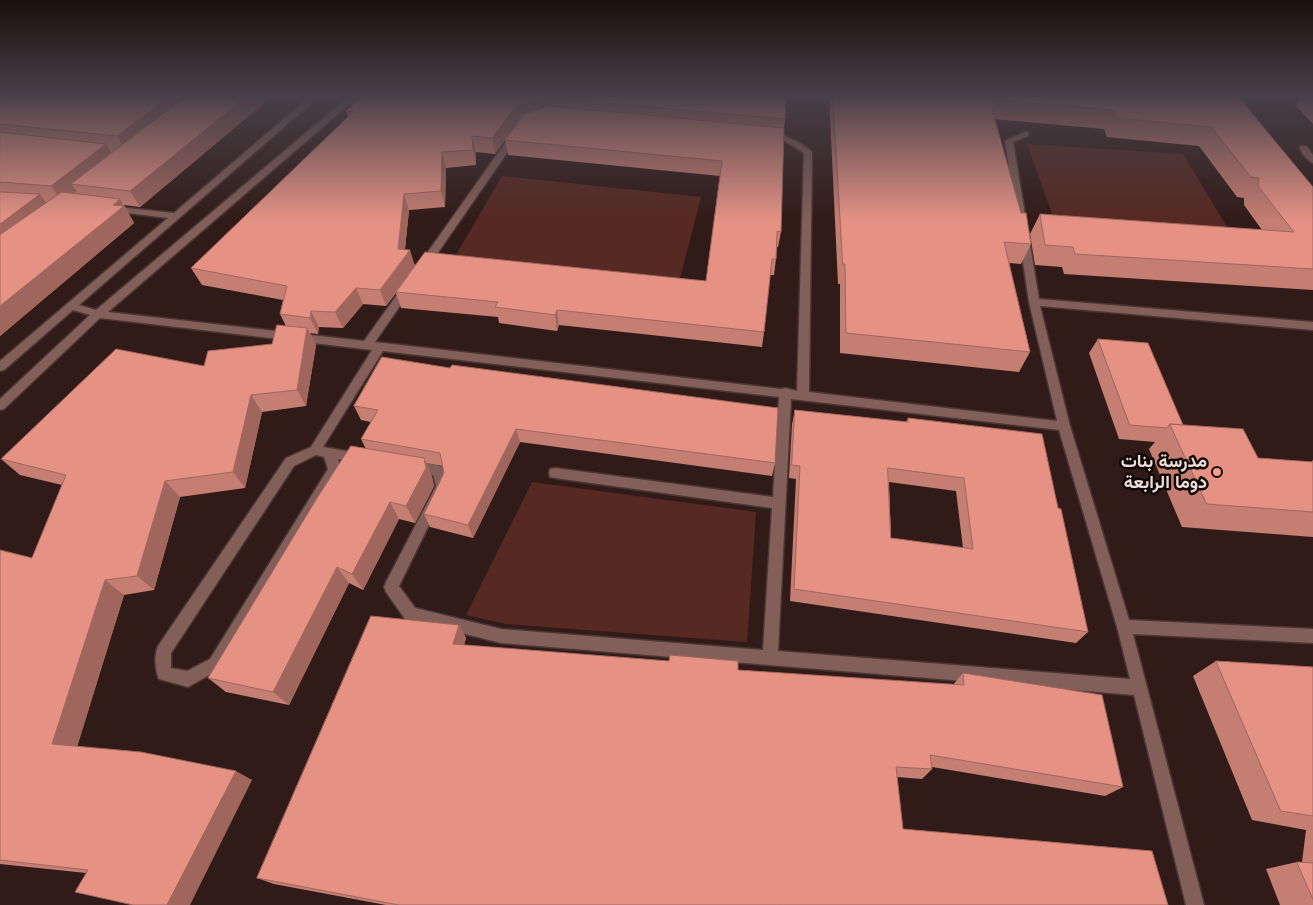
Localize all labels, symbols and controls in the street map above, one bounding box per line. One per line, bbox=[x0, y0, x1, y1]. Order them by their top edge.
place label: مدرسة بنات دوما الرابعة bbox=[1121, 451, 1207, 494]
marker: مدرسة بنات دوما الرابعة bbox=[1211, 466, 1223, 478]

